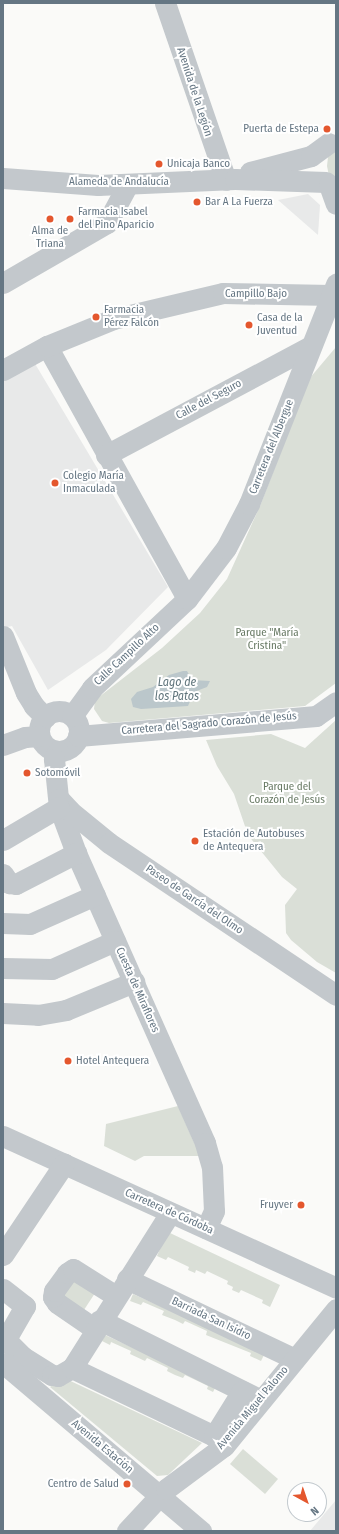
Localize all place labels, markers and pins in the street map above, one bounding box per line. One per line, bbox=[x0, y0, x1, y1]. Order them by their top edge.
place label: Puerta de Estepa bbox=[243, 122, 319, 136]
marker: Puerta de Estepa bbox=[322, 124, 332, 134]
place label: Unicaja Banco bbox=[167, 157, 230, 171]
marker: Unicaja Banco bbox=[154, 159, 164, 169]
place label: Bar A La Fuerza bbox=[205, 195, 273, 209]
marker: Bar A La Fuerza bbox=[192, 197, 202, 207]
place label: Farmacia Isabel del Pino Aparicio bbox=[78, 206, 154, 232]
marker: Alma de Triana bbox=[45, 214, 55, 224]
marker: Farmacia Isabel del Pino Aparicio bbox=[65, 214, 75, 224]
place label: Alma de Triana bbox=[32, 225, 68, 251]
place label: Farmacia Pérez Falcón bbox=[104, 304, 159, 330]
marker: Farmacia Pérez Falcón bbox=[91, 312, 101, 322]
place label: Casa de la Juventud bbox=[257, 312, 303, 338]
marker: Casa de la Juventud bbox=[244, 320, 254, 330]
place label: Colegio María Inmaculada bbox=[63, 470, 124, 496]
marker: Colegio María Inmaculada bbox=[50, 478, 60, 488]
place label: Sotomóvil bbox=[35, 766, 80, 780]
marker: Sotomóvil bbox=[22, 768, 32, 778]
place label: Estación de Autobuses de Antequera bbox=[203, 828, 304, 854]
marker: Estación de Autobuses de Antequera bbox=[190, 836, 200, 846]
place label: Hotel Antequera bbox=[76, 1054, 149, 1068]
marker: Hotel Antequera bbox=[63, 1056, 73, 1066]
place label: Fruyver bbox=[260, 1198, 293, 1212]
marker: Fruyver bbox=[296, 1200, 306, 1210]
place label: Centro de Salud bbox=[48, 1477, 119, 1491]
marker: Centro de Salud bbox=[122, 1479, 132, 1489]

